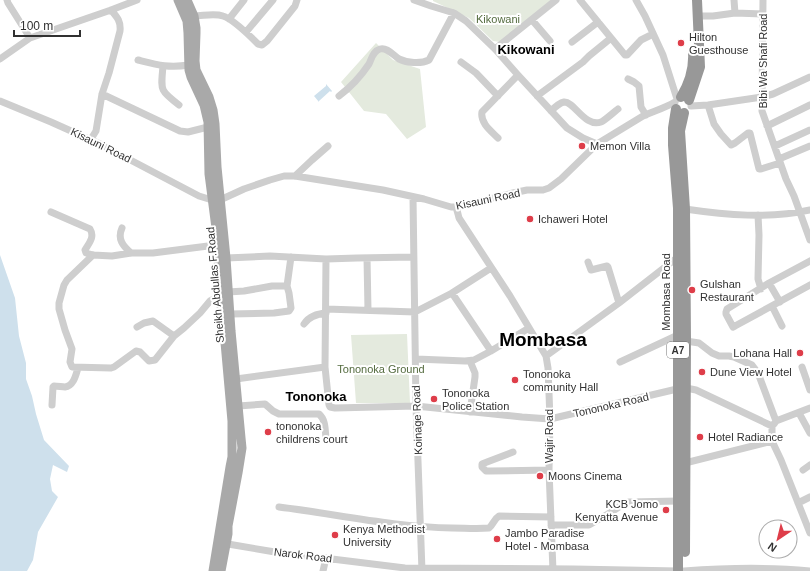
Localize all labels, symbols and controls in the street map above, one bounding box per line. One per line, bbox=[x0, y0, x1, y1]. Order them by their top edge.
scale bar bbox=[14, 12, 80, 38]
park label: Kikowani bbox=[476, 13, 520, 25]
street label: Bibi Wa Shafi Road bbox=[757, 14, 769, 108]
text: 100 m bbox=[20, 19, 53, 33]
place label: Hilton Guesthouse bbox=[689, 31, 748, 56]
marker: Hilton Guesthouse bbox=[676, 38, 686, 48]
district label: Kikowani bbox=[497, 42, 555, 57]
street label: Kisauni Road bbox=[69, 125, 133, 165]
place label: Memon Villa bbox=[590, 140, 651, 152]
marker: Memon Villa bbox=[577, 141, 587, 151]
street label: Kisauni Road bbox=[455, 186, 521, 212]
place label: Ichaweri Hotel bbox=[538, 213, 608, 225]
marker: Ichaweri Hotel bbox=[525, 214, 535, 224]
street label: Sheikh Abdullas F.Road bbox=[204, 227, 226, 343]
street label: Mombasa Road bbox=[660, 253, 672, 331]
place label: Gulshan Restaurant bbox=[700, 278, 754, 303]
marker: Gulshan Restaurant bbox=[687, 285, 697, 295]
district label: Mombasa bbox=[499, 329, 587, 350]
road number: A7 bbox=[667, 342, 689, 358]
place label: Lohana Hall bbox=[733, 347, 792, 359]
marker: Lohana Hall bbox=[795, 348, 805, 358]
park label: Tononoka Ground bbox=[337, 363, 425, 375]
place label: Dune View Hotel bbox=[710, 366, 792, 378]
marker: Dune View Hotel bbox=[697, 367, 707, 377]
place label: Tononoka community Hall bbox=[523, 368, 598, 393]
marker: Tononoka community Hall bbox=[510, 375, 520, 385]
street label: Koinage Road bbox=[410, 385, 424, 455]
place label: Tononoka Police Station bbox=[442, 387, 509, 412]
district label: Tononoka bbox=[285, 389, 347, 404]
street label: Tononoka Road bbox=[572, 390, 650, 420]
marker: Tononoka Police Station bbox=[429, 394, 439, 404]
street label: Wajir Road bbox=[543, 409, 555, 463]
place label: tononoka childrens court bbox=[276, 420, 348, 445]
marker: tononoka childrens court bbox=[263, 427, 273, 437]
place label: Hotel Radiance bbox=[708, 431, 783, 443]
marker: Hotel Radiance bbox=[695, 432, 705, 442]
place label: Moons Cinema bbox=[548, 470, 623, 482]
marker: Moons Cinema bbox=[535, 471, 545, 481]
place label: KCB Jomo Kenyatta Avenue bbox=[575, 498, 658, 523]
marker: KCB Jomo Kenyatta Avenue bbox=[661, 505, 671, 515]
north arrow bbox=[758, 519, 798, 559]
place label: Kenya Methodist University bbox=[343, 523, 425, 548]
place label: Jambo Paradise Hotel - Mombasa bbox=[505, 527, 590, 552]
marker: Kenya Methodist University bbox=[330, 530, 340, 540]
marker: Jambo Paradise Hotel - Mombasa bbox=[492, 534, 502, 544]
text: N bbox=[766, 540, 779, 554]
street label: Narok Road bbox=[273, 545, 333, 565]

